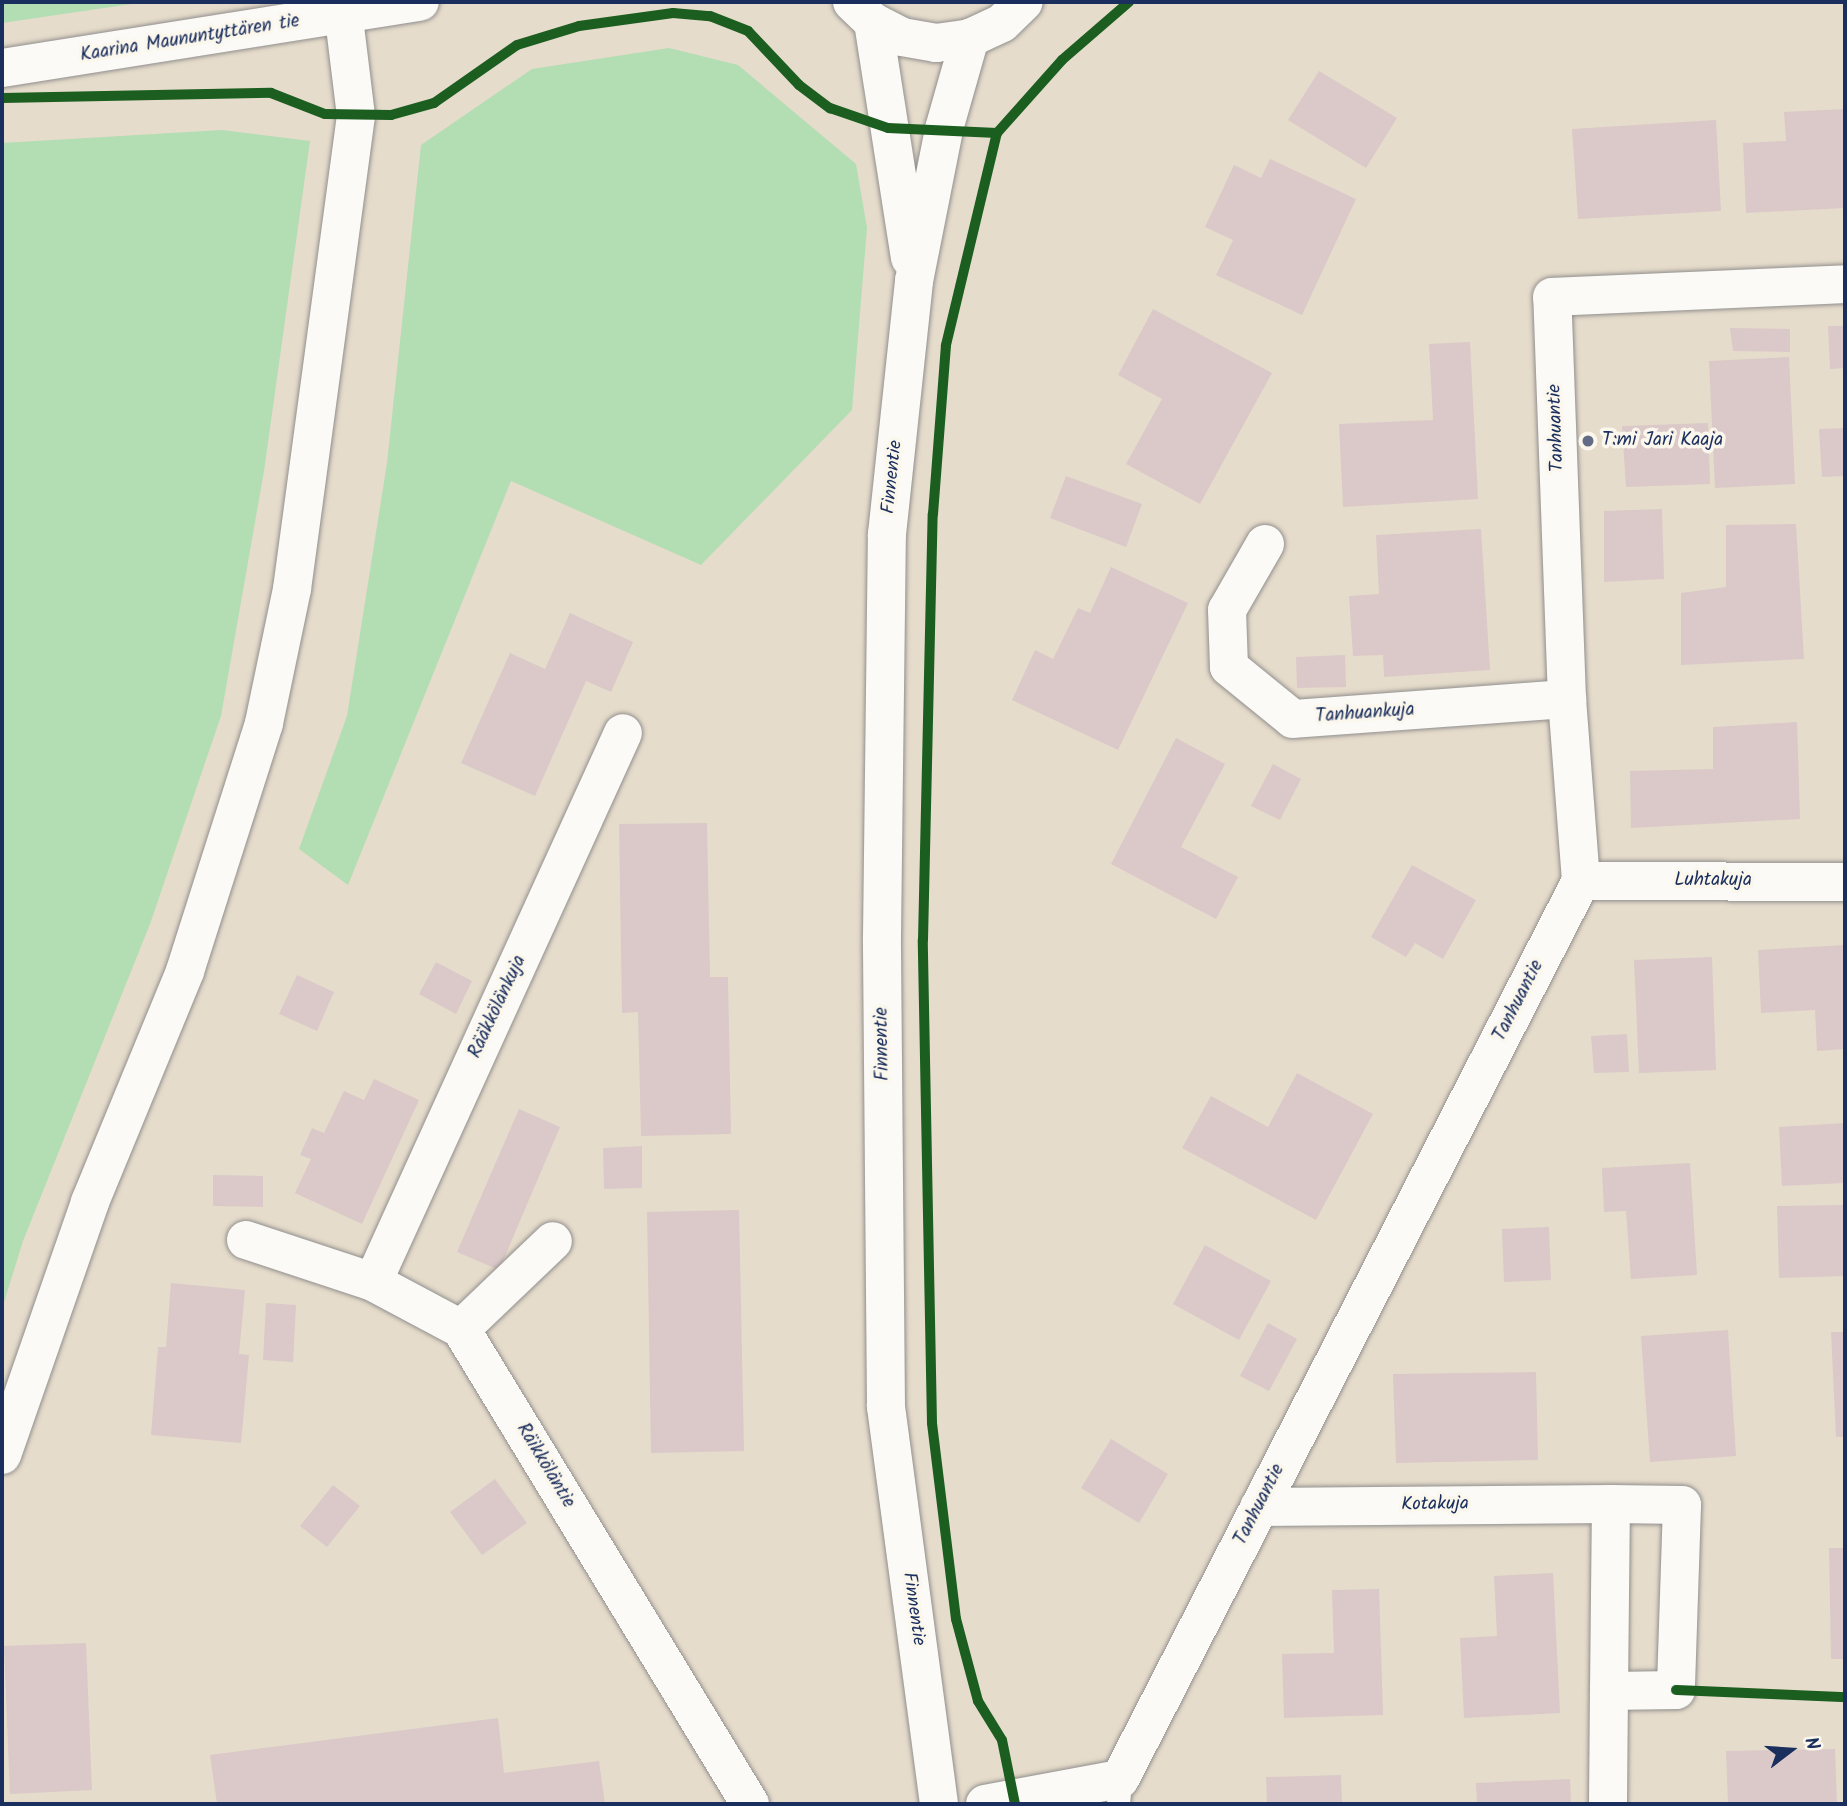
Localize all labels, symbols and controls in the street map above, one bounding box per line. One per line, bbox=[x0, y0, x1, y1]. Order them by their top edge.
street label: Kaarina Maununtyttären tie bbox=[79, 10, 301, 68]
street label: Tanhuantie bbox=[1544, 384, 1570, 472]
place label: T:mi Jari Kaaja bbox=[1602, 430, 1723, 452]
marker: T:mi Jari Kaaja bbox=[1580, 433, 1596, 449]
street label: Finnentie bbox=[878, 439, 908, 515]
street label: Tanhuankuja bbox=[1315, 699, 1415, 729]
street label: Luhtakuja bbox=[1674, 870, 1752, 892]
street label: Rääkkölänkuja bbox=[464, 952, 532, 1062]
street label: Tanhuantie bbox=[1489, 957, 1549, 1045]
street label: Finnentie bbox=[871, 1007, 895, 1081]
street label: Räikköläntie bbox=[511, 1419, 579, 1513]
street label: Tanhuantie bbox=[1230, 1461, 1290, 1549]
street label: Kotakuja bbox=[1401, 1493, 1469, 1517]
street label: Finnentie bbox=[897, 1571, 929, 1647]
north arrow bbox=[1756, 1715, 1826, 1785]
text: N bbox=[1795, 1734, 1827, 1754]

